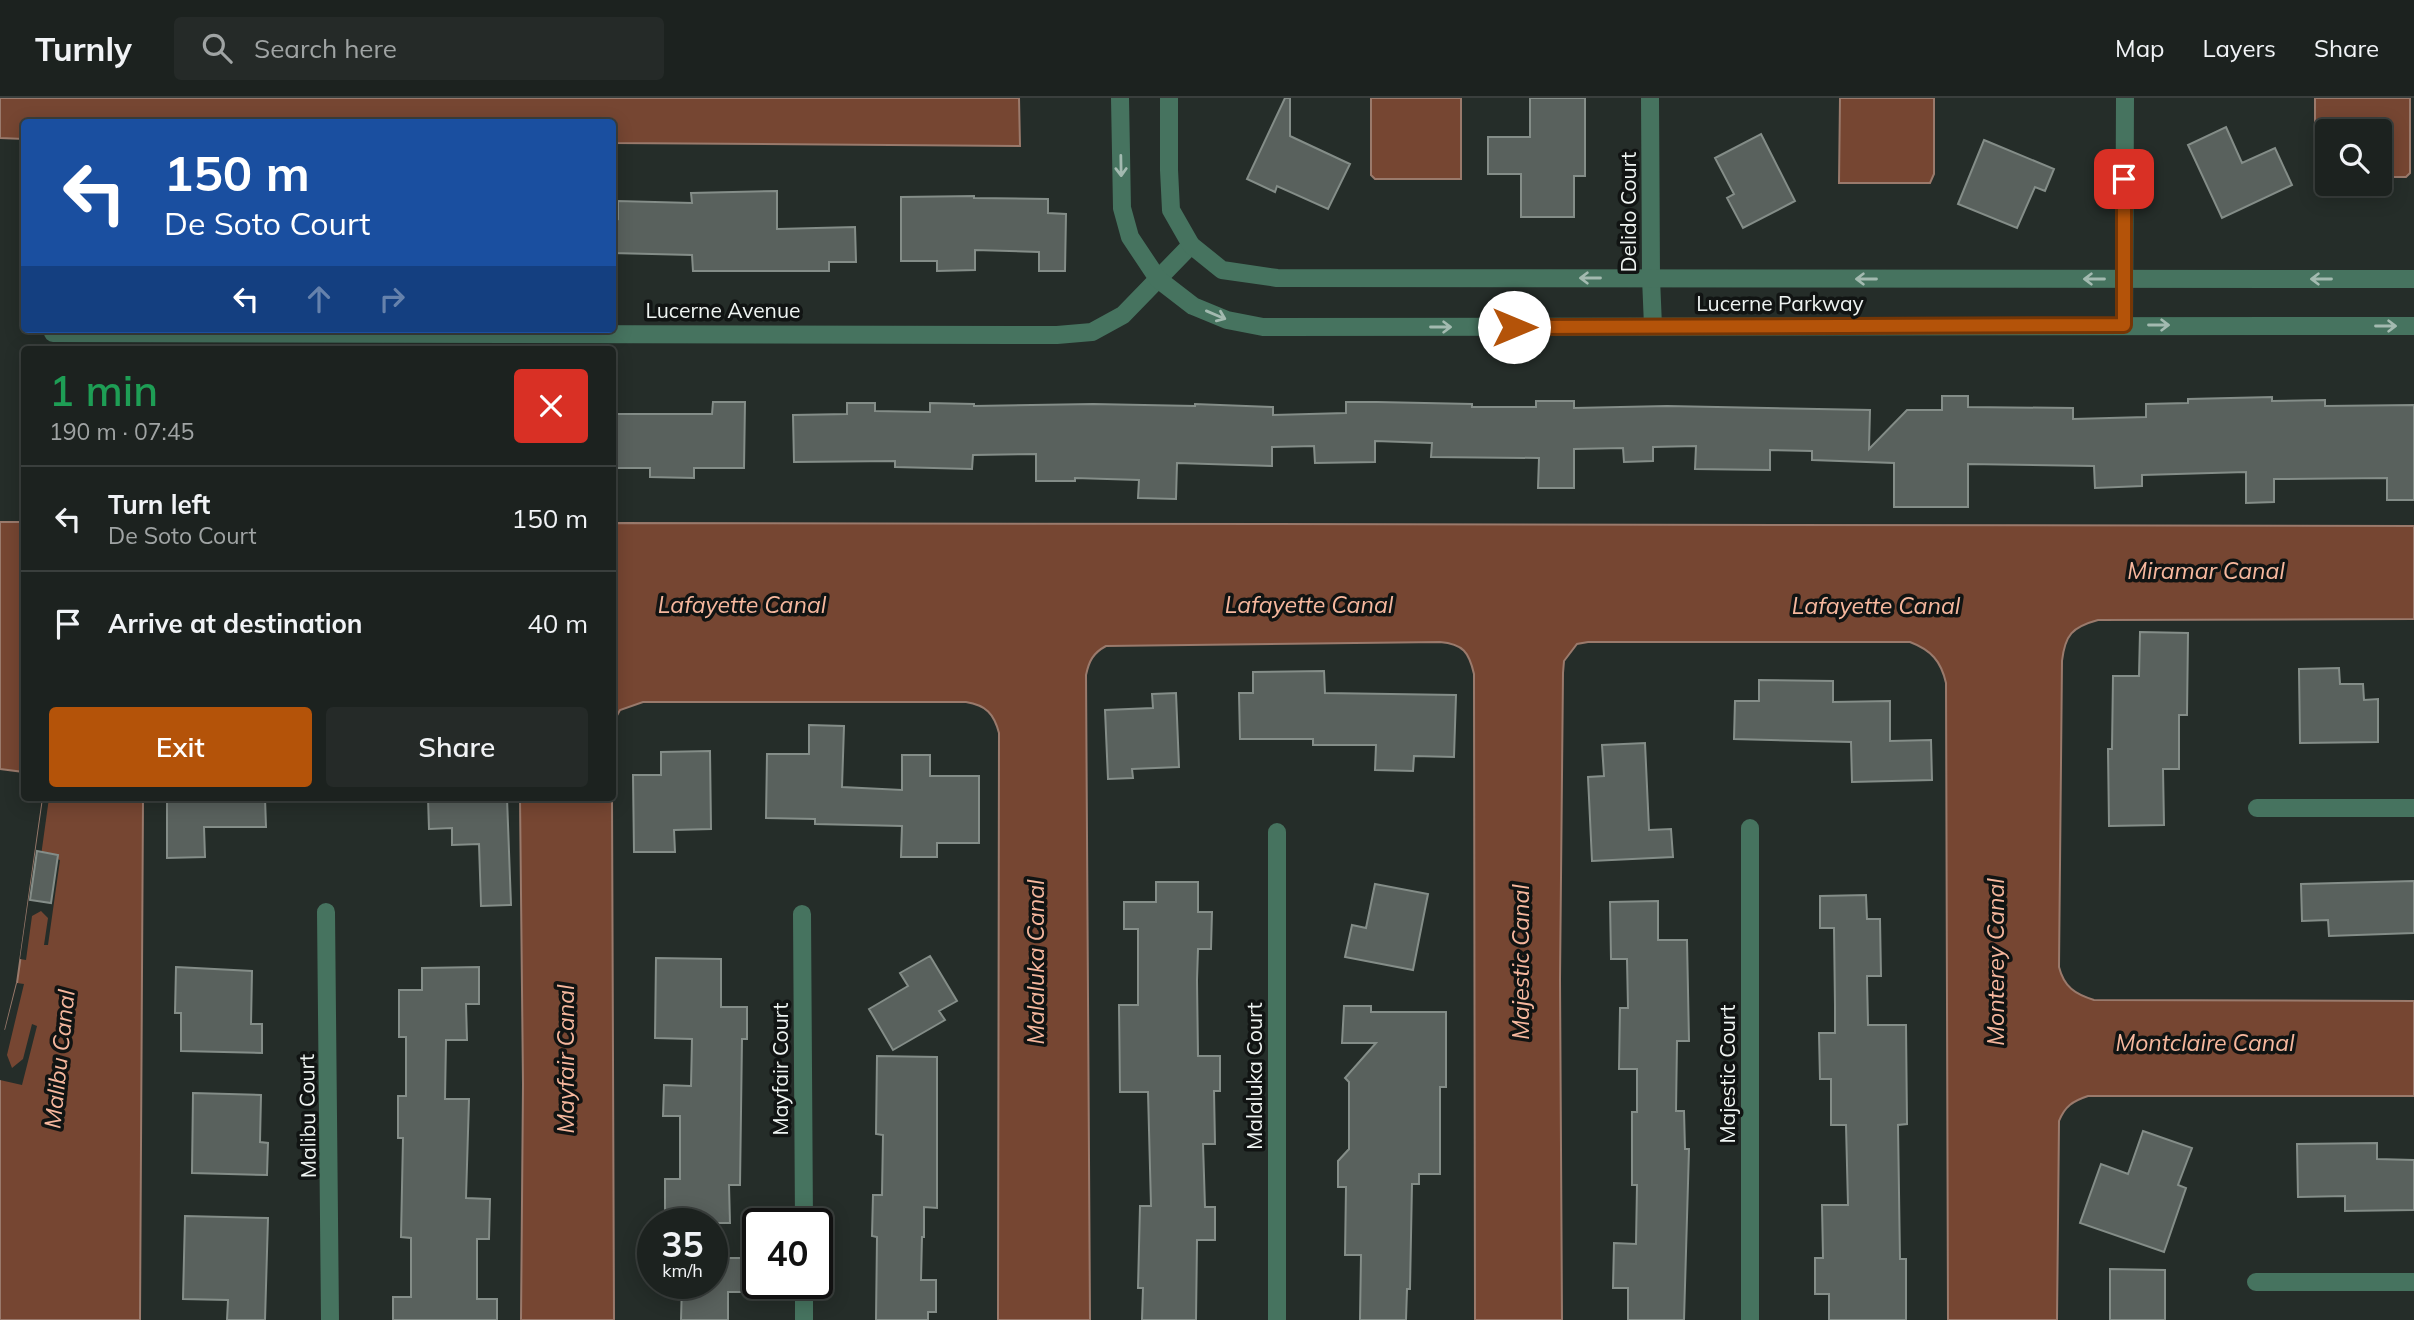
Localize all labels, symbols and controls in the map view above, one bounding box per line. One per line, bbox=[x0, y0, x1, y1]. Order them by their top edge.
search box bbox=[174, 17, 664, 80]
text: Turnly bbox=[35, 28, 132, 69]
icon: search bbox=[198, 29, 236, 67]
text: Search here bbox=[254, 32, 397, 65]
text: Map bbox=[2115, 33, 2164, 63]
text: Layers bbox=[2202, 33, 2276, 63]
text: Share bbox=[2314, 33, 2379, 63]
map controls bbox=[2315, 119, 2392, 196]
button: search bbox=[2315, 119, 2392, 196]
text: 150 m bbox=[164, 142, 310, 203]
icon: left bbox=[49, 147, 140, 238]
pin bbox=[2094, 149, 2154, 209]
street label: Delido Court bbox=[1615, 152, 1641, 272]
one-way arrow bbox=[1114, 154, 1128, 177]
icon: arrive bbox=[2105, 160, 2143, 198]
text: De Soto Court bbox=[164, 203, 371, 243]
one-way arrow bbox=[1579, 271, 1602, 285]
one-way arrow bbox=[1855, 272, 1878, 285]
one-way arrow bbox=[2083, 272, 2106, 286]
one-way arrow bbox=[2310, 272, 2333, 286]
icon: left bbox=[227, 280, 265, 318]
icon: ahead bbox=[300, 280, 338, 318]
icon: right bbox=[373, 280, 411, 318]
position arrow bbox=[1477, 290, 1551, 364]
street label: Lucerne Parkway bbox=[1696, 290, 1864, 316]
street label: Lucerne Avenue bbox=[646, 297, 800, 323]
one-way arrow bbox=[1204, 309, 1226, 322]
one-way arrow bbox=[2147, 318, 2170, 332]
one-way arrow bbox=[2375, 319, 2398, 333]
one-way arrow bbox=[1430, 320, 1453, 334]
text: 1 min bbox=[49, 364, 158, 417]
button: close bbox=[514, 369, 588, 443]
text: 190 m · 07:45 bbox=[49, 417, 194, 446]
text: Turn left bbox=[108, 488, 210, 521]
icon: left bbox=[49, 500, 87, 538]
text: 150 m bbox=[512, 502, 588, 535]
text: De Soto Court bbox=[108, 521, 256, 550]
water label: Miramar Canal bbox=[2127, 556, 2285, 585]
water label: Lafayette Canal bbox=[658, 590, 827, 619]
water label: Lafayette Canal bbox=[1225, 590, 1394, 619]
water label: Lafayette Canal bbox=[1792, 591, 1961, 620]
icon: arrive bbox=[49, 605, 87, 643]
text: Arrive at destination bbox=[108, 607, 363, 640]
text: 40 m bbox=[527, 607, 588, 640]
button: Exit bbox=[49, 707, 312, 787]
button: Share bbox=[326, 707, 588, 787]
water label: Monterey Canal bbox=[1981, 878, 2010, 1046]
water label: Malaluka Canal bbox=[1021, 879, 1050, 1045]
water label: Majestic Canal bbox=[1506, 884, 1535, 1040]
water label: Mayfair Canal bbox=[551, 984, 580, 1133]
water label: Malibu Canal bbox=[37, 988, 81, 1130]
street label: Malaluka Court bbox=[1241, 1002, 1267, 1150]
street label: Mayfair Court bbox=[767, 1003, 793, 1135]
street label: Majestic Court bbox=[1714, 1005, 1740, 1143]
water label: Montclaire Canal bbox=[2115, 1028, 2295, 1057]
street label: Malibu Court bbox=[293, 1054, 321, 1178]
speed limit sign: 40 bbox=[742, 1208, 833, 1299]
text: 35 bbox=[661, 1222, 704, 1266]
text: km/h bbox=[662, 1259, 703, 1282]

